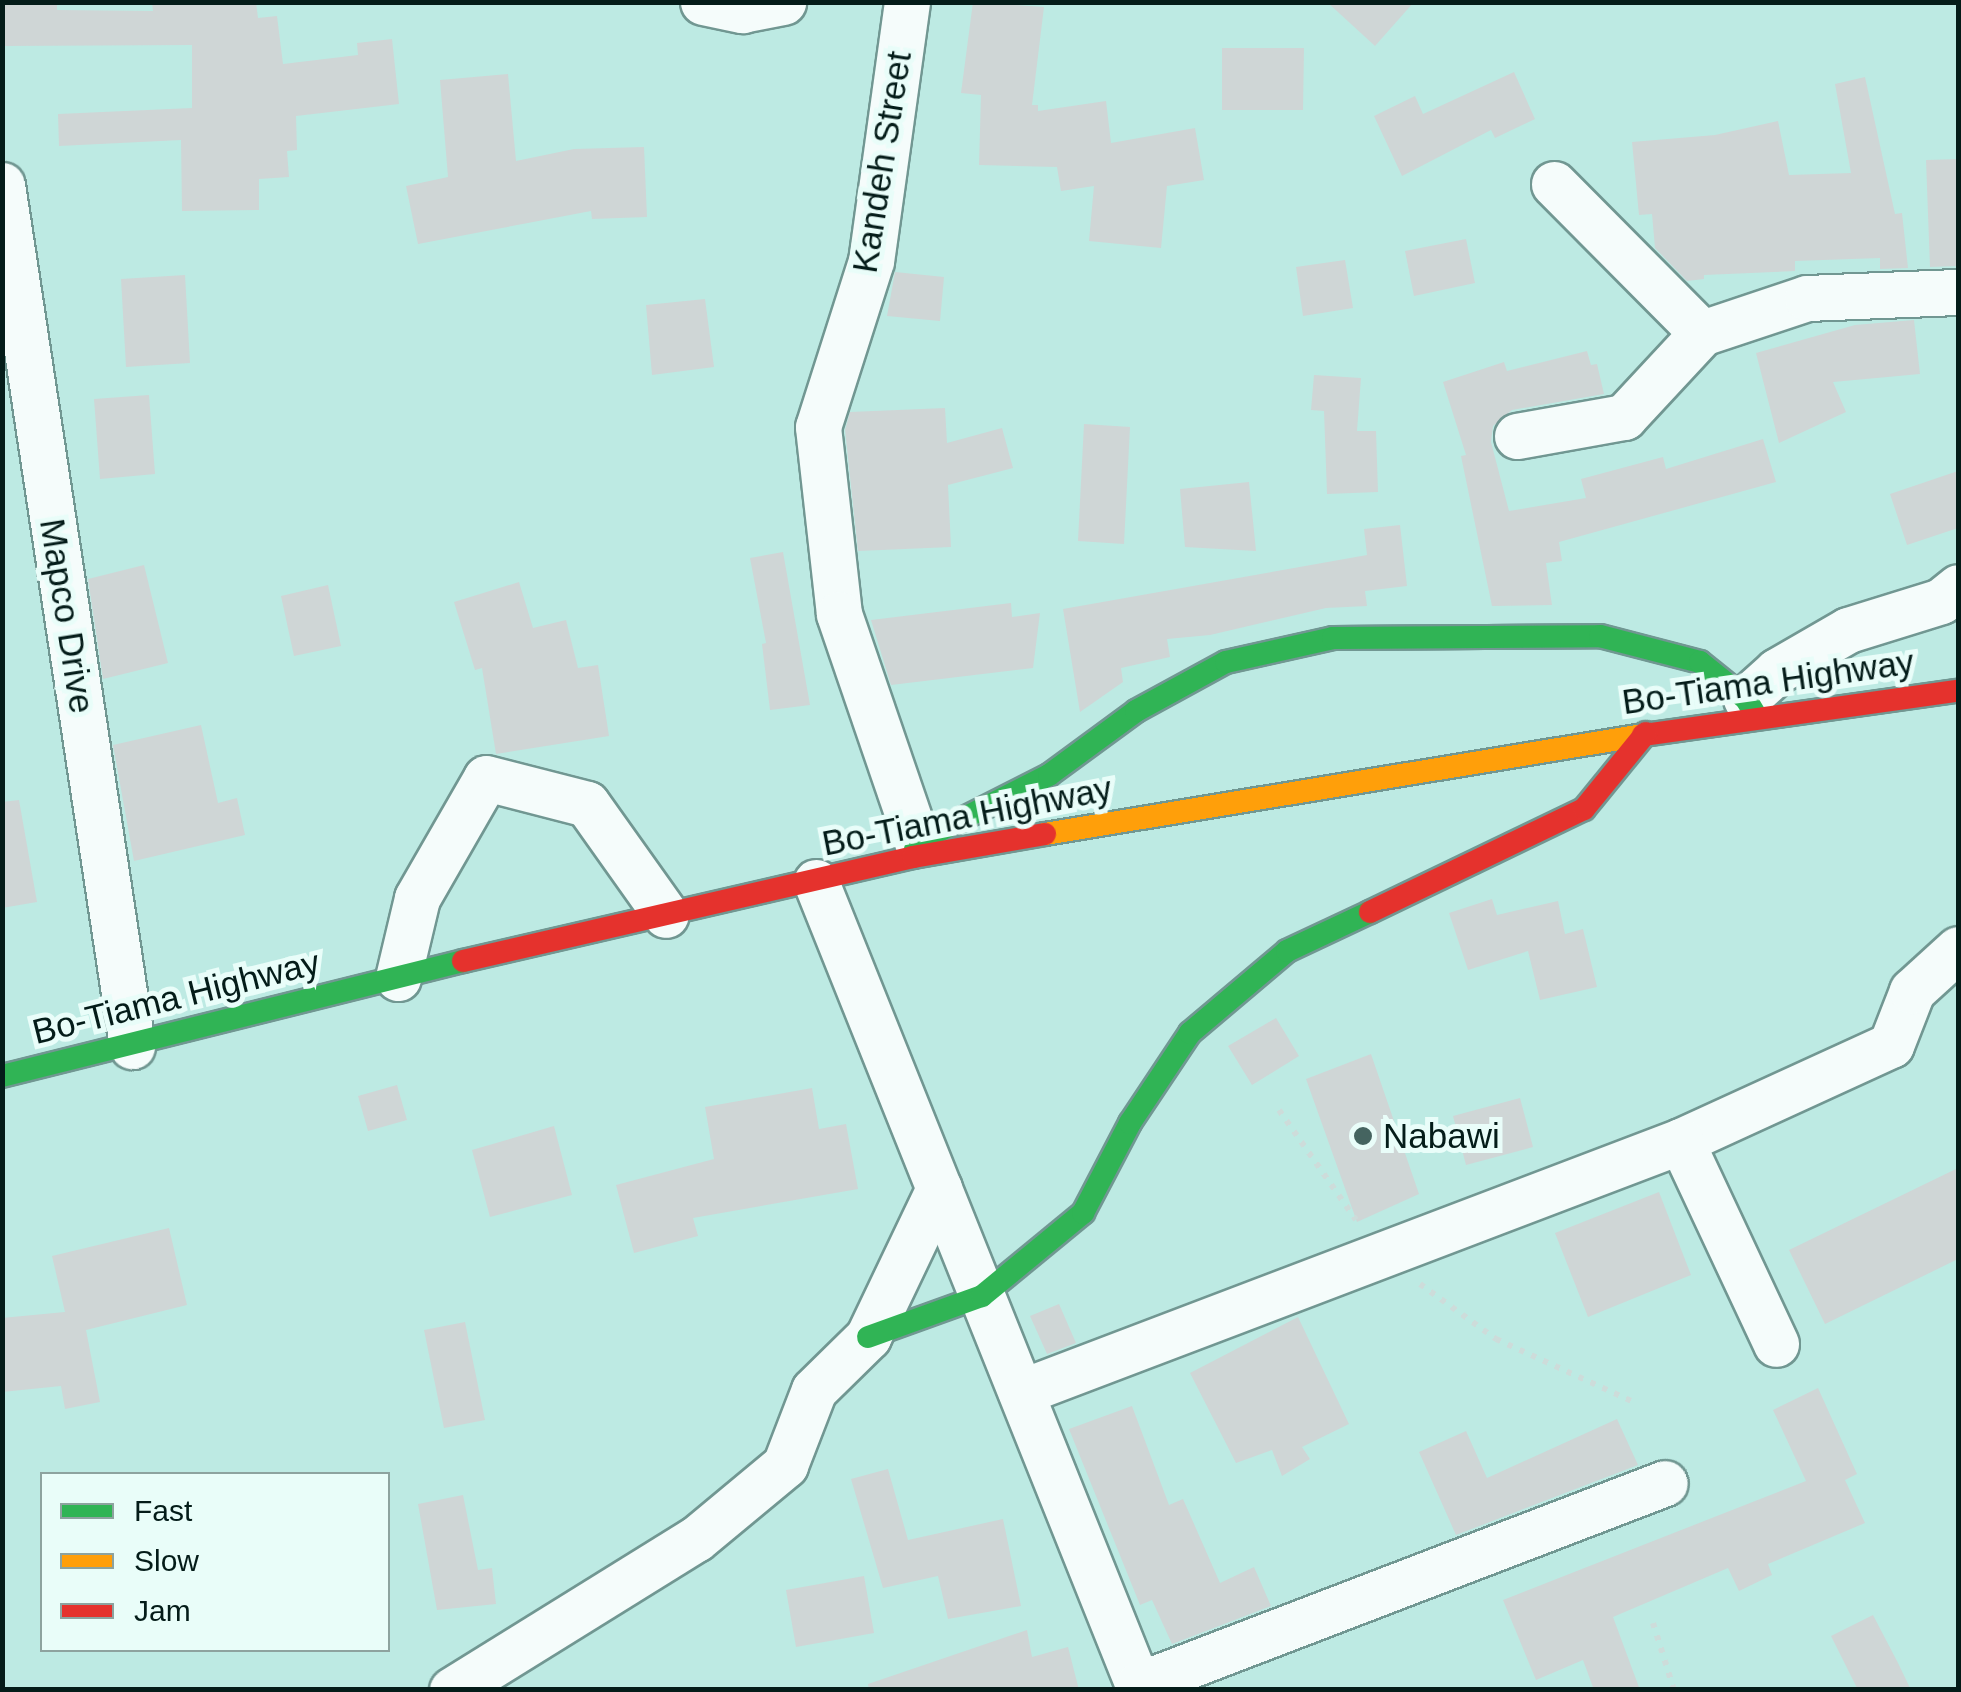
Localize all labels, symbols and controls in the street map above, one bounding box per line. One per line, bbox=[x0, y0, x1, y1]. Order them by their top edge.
street label: Kandeh Street bbox=[844, 48, 920, 276]
street label: Mapco Drive bbox=[31, 516, 103, 716]
street label: Bo-Tiama Highway bbox=[1619, 641, 1917, 723]
street label: Bo-Tiama Highway bbox=[819, 767, 1115, 865]
street label: Bo-Tiama Highway bbox=[28, 941, 324, 1053]
place label: Nabawi bbox=[1383, 1115, 1500, 1157]
marker: Nabawi bbox=[1352, 1125, 1374, 1147]
legend bbox=[40, 1472, 390, 1652]
text: Fast bbox=[134, 1494, 192, 1527]
text: Slow bbox=[134, 1544, 199, 1577]
text: Jam bbox=[134, 1594, 191, 1627]

